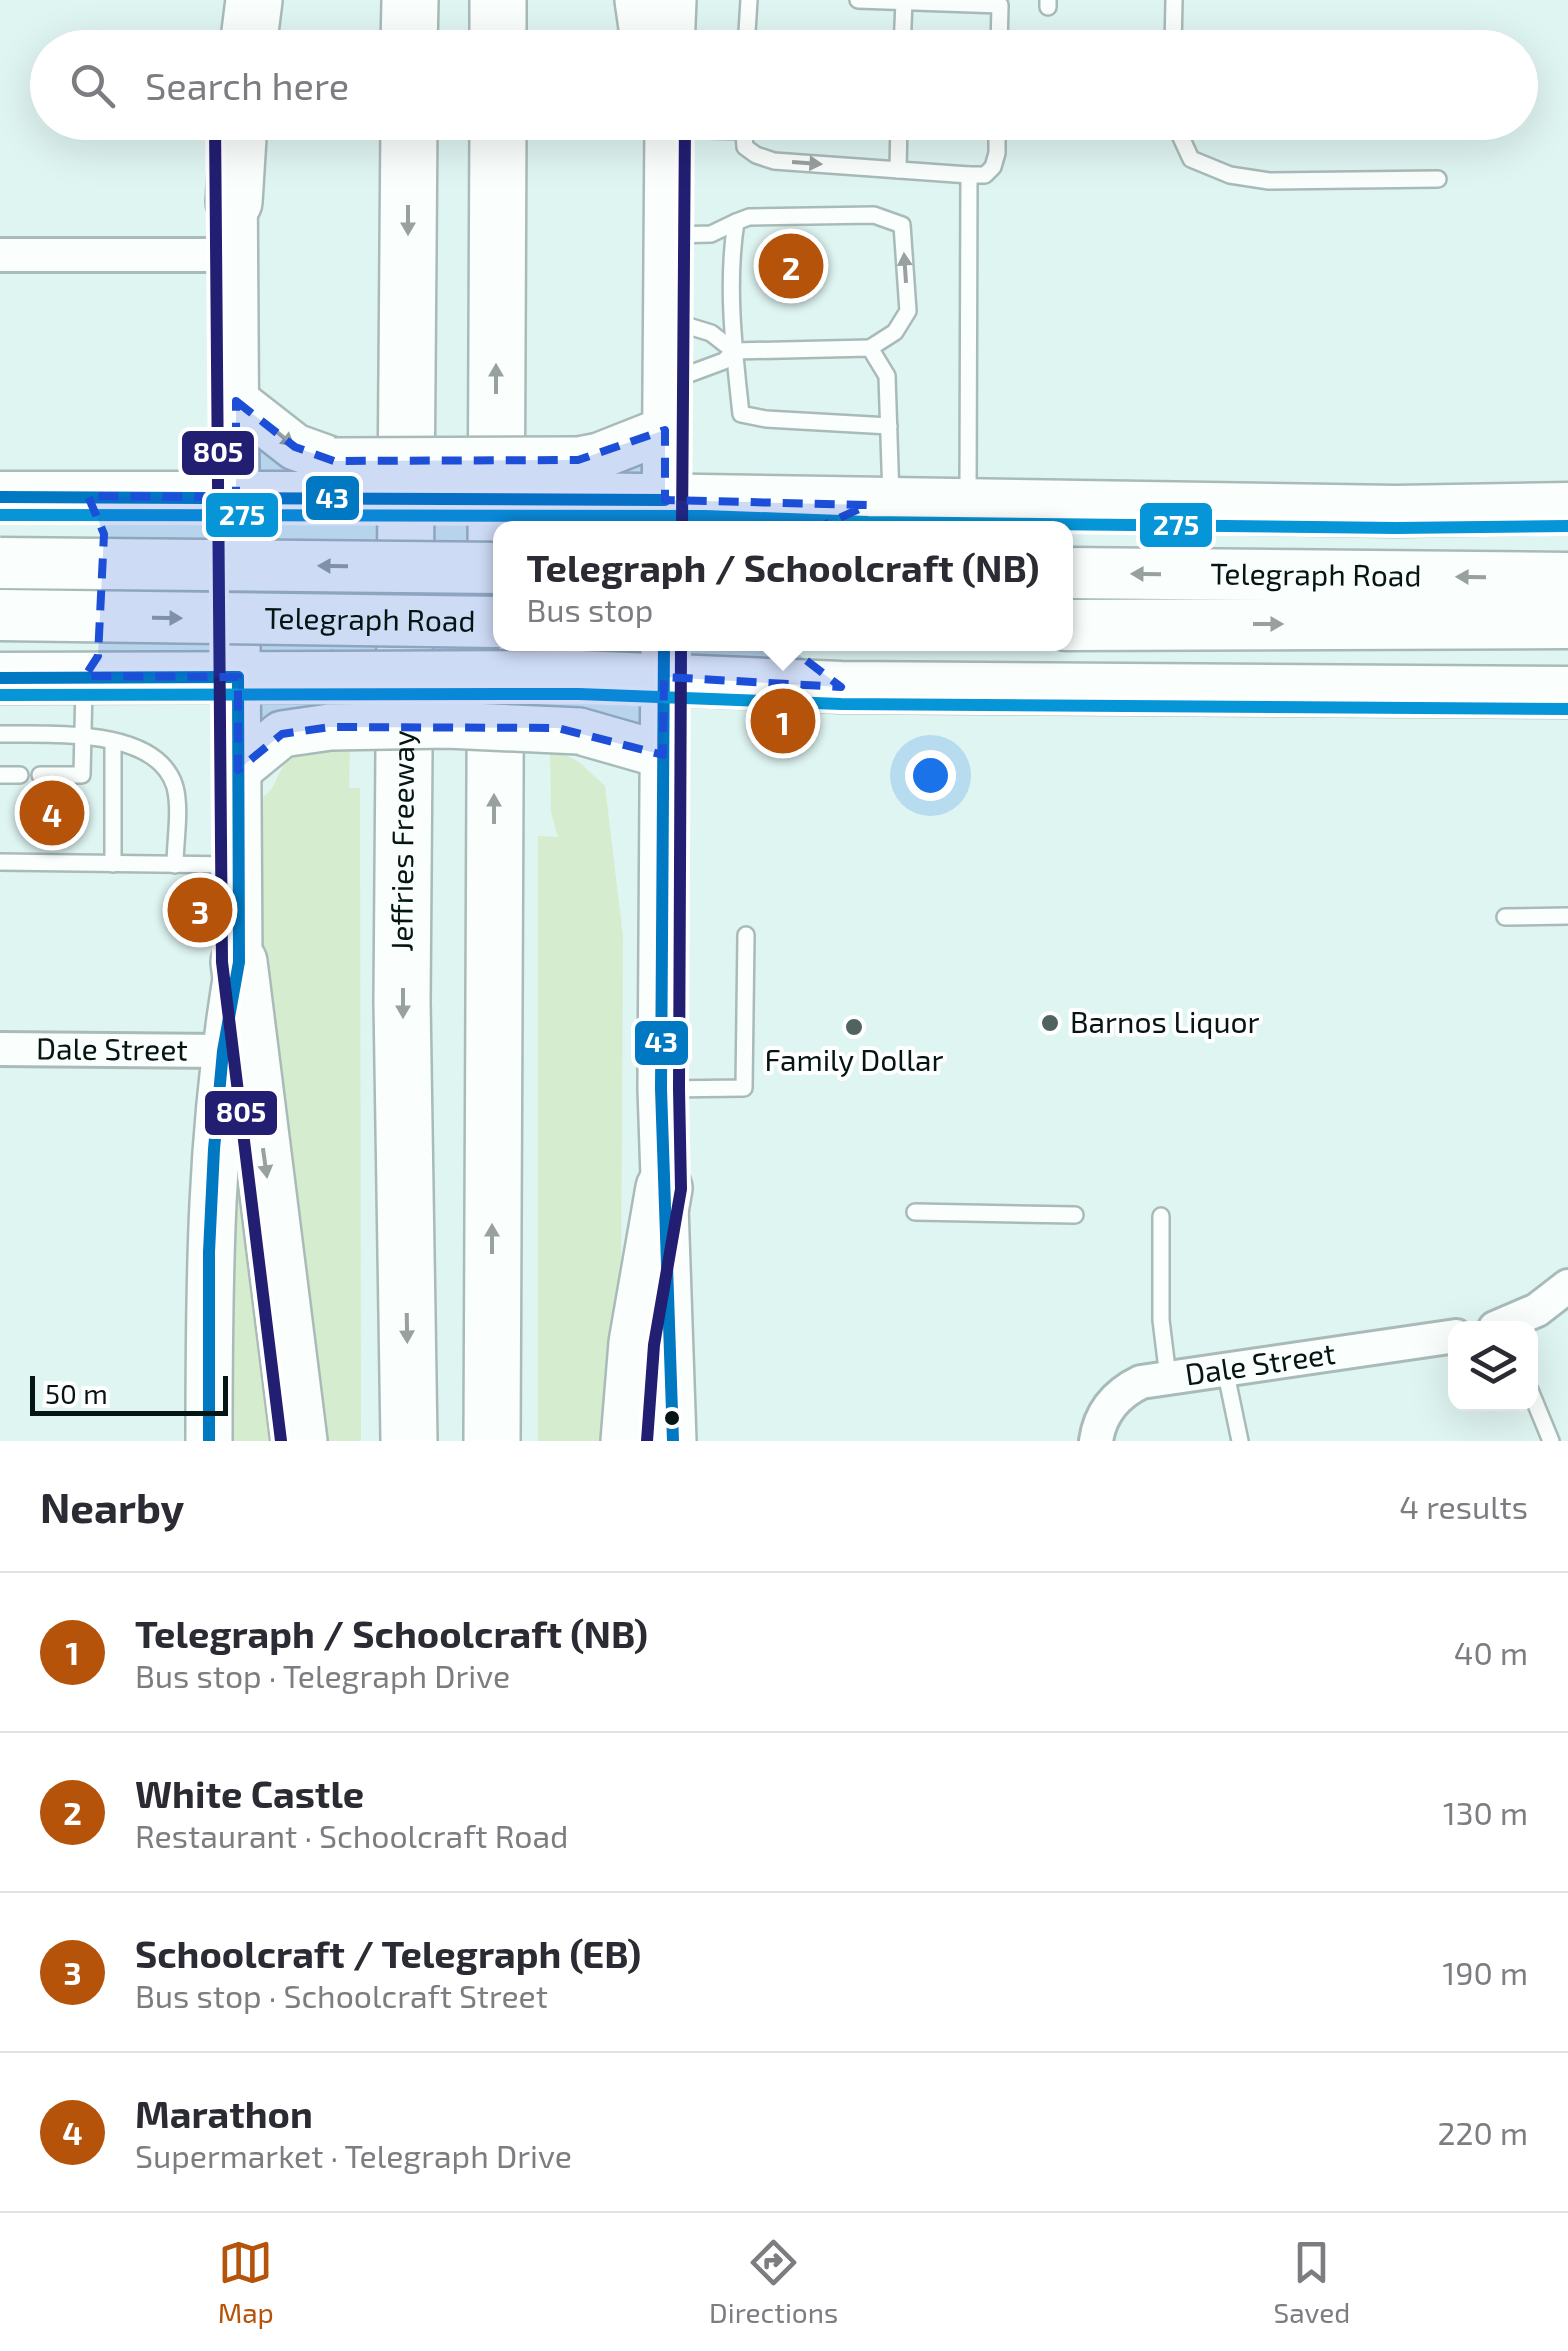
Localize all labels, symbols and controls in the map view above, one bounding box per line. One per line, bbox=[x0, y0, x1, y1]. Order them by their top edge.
search box bbox=[30, 30, 1538, 140]
icon: search bbox=[65, 58, 120, 113]
text: Search here bbox=[145, 62, 349, 108]
one-way arrow bbox=[792, 155, 824, 171]
one-way arrow bbox=[400, 204, 416, 236]
pin: 2 bbox=[758, 228, 824, 304]
one-way arrow bbox=[897, 251, 913, 283]
one-way arrow bbox=[489, 362, 505, 394]
one-way arrow bbox=[269, 425, 295, 446]
line badge: 805 bbox=[180, 429, 256, 477]
text: 805 bbox=[193, 434, 243, 468]
line badge: 43 bbox=[304, 474, 361, 522]
text: 43 bbox=[315, 480, 349, 514]
line badge: 275 bbox=[204, 491, 280, 539]
text: 275 bbox=[219, 497, 265, 531]
line badge: 275 bbox=[1138, 501, 1214, 549]
text: 275 bbox=[1153, 507, 1199, 541]
popup bbox=[493, 521, 1073, 651]
text: Telegraph / Schoolcraft (NB) bbox=[527, 544, 1039, 590]
street label: Telegraph Road bbox=[1210, 554, 1422, 593]
one-way arrow bbox=[317, 558, 349, 574]
one-way arrow bbox=[1129, 566, 1161, 582]
one-way arrow bbox=[1454, 569, 1486, 585]
text: Bus stop bbox=[527, 590, 653, 628]
street label: Telegraph Road bbox=[264, 599, 476, 638]
one-way arrow bbox=[152, 610, 184, 626]
one-way arrow bbox=[1252, 616, 1284, 632]
pin: 1 bbox=[750, 684, 816, 758]
street label: Jeffries Freeway bbox=[382, 730, 420, 952]
your location bbox=[905, 750, 956, 801]
pin: 4 bbox=[20, 776, 84, 850]
one-way arrow bbox=[487, 792, 503, 824]
pin: 3 bbox=[168, 872, 232, 948]
one-way arrow bbox=[395, 987, 411, 1019]
place label: Barnos Liquor bbox=[1070, 1003, 1260, 1039]
marker: Barnos Liquor bbox=[1039, 1012, 1061, 1034]
marker: Family Dollar bbox=[843, 1016, 865, 1038]
line badge: 43 bbox=[633, 1019, 690, 1067]
text: 43 bbox=[644, 1024, 678, 1058]
street label: Dale Street bbox=[36, 1029, 188, 1067]
place label: Family Dollar bbox=[764, 1041, 944, 1077]
line badge: 805 bbox=[203, 1089, 279, 1137]
text: 805 bbox=[216, 1094, 266, 1128]
one-way arrow bbox=[258, 1147, 274, 1179]
one-way arrow bbox=[485, 1222, 501, 1254]
one-way arrow bbox=[399, 1312, 415, 1344]
map controls bbox=[1448, 1321, 1538, 1411]
button: layers bbox=[1448, 1321, 1538, 1411]
street label: Dale Street bbox=[1182, 1334, 1337, 1391]
scale bar bbox=[30, 1371, 228, 1416]
text: 50 m bbox=[45, 1376, 108, 1410]
unlabelled marker bbox=[662, 1408, 682, 1428]
text: Nearby bbox=[40, 1481, 184, 1531]
text: 4 results bbox=[1399, 1487, 1528, 1525]
text: Telegraph / Schoolcraft (NB) bbox=[135, 1610, 648, 1656]
text: 1 bbox=[66, 1633, 79, 1671]
text: 40 m bbox=[1454, 1633, 1528, 1671]
text: Bus stop · Telegraph Drive bbox=[135, 1656, 510, 1694]
text: White Castle bbox=[135, 1770, 364, 1816]
text: 2 bbox=[63, 1793, 82, 1831]
text: 130 m bbox=[1443, 1793, 1528, 1831]
text: Restaurant · Schoolcraft Road bbox=[135, 1816, 568, 1854]
text: Schoolcraft / Telegraph (EB) bbox=[135, 1930, 641, 1976]
text: 3 bbox=[63, 1953, 82, 1991]
text: 190 m bbox=[1442, 1953, 1528, 1991]
text: Bus stop · Schoolcraft Street bbox=[135, 1976, 548, 2014]
text: Marathon bbox=[135, 2090, 313, 2136]
text: 4 bbox=[62, 2113, 83, 2151]
text: 220 m bbox=[1438, 2113, 1528, 2151]
text: Supermarket · Telegraph Drive bbox=[135, 2136, 572, 2174]
tab: Map bbox=[218, 2235, 274, 2329]
tab: Directions bbox=[709, 2235, 838, 2329]
tab: Saved bbox=[1274, 2235, 1350, 2329]

